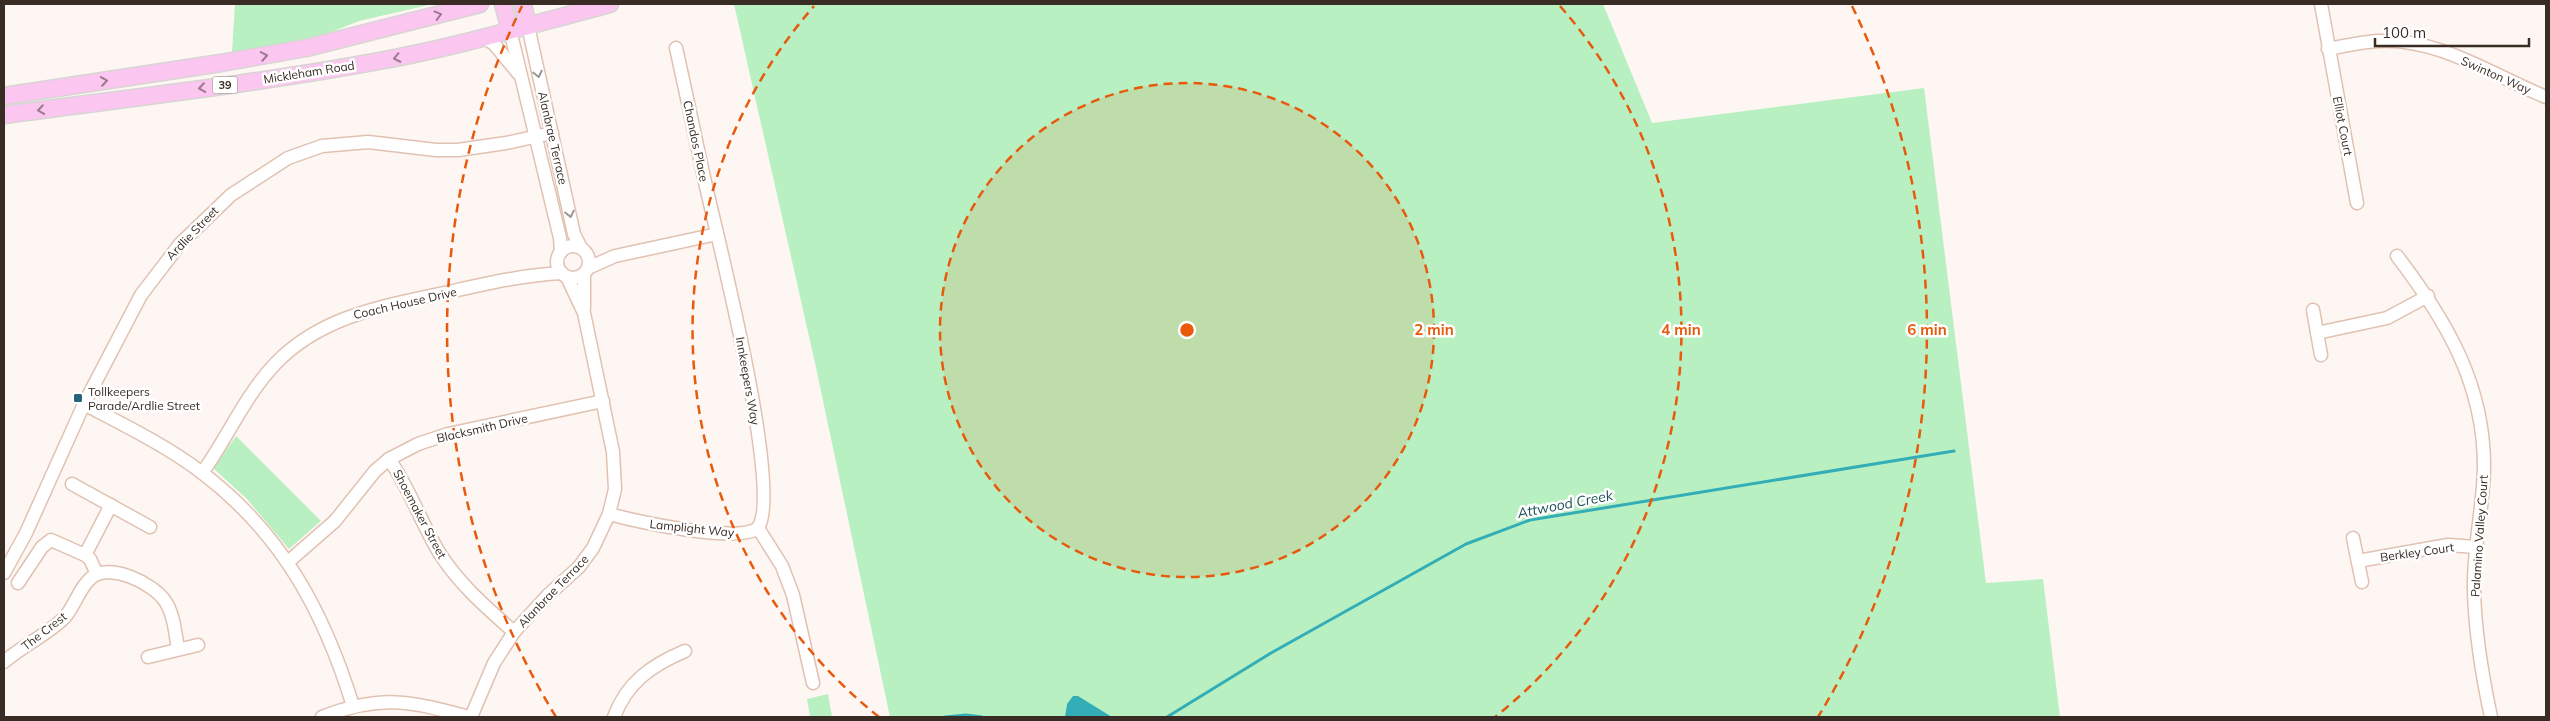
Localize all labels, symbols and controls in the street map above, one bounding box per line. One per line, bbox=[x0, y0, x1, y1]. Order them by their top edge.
one-way arrow bbox=[433, 10, 442, 21]
scale bar bbox=[2375, 15, 2529, 47]
text: 100 m bbox=[2382, 23, 2426, 42]
one-way arrow bbox=[260, 51, 269, 61]
one-way arrow bbox=[393, 52, 401, 62]
street label: Swinton Way bbox=[2459, 53, 2534, 97]
street label: Mickleham Road bbox=[262, 57, 356, 87]
one-way arrow bbox=[533, 69, 543, 78]
one-way arrow bbox=[100, 76, 108, 87]
road number: 39 bbox=[212, 76, 238, 94]
one-way arrow bbox=[198, 82, 206, 93]
street label: Alanbrae Terrace bbox=[535, 90, 571, 186]
street label: Elliot Court bbox=[2330, 95, 2356, 157]
street label: Chandos Place bbox=[680, 99, 712, 183]
one-way arrow bbox=[37, 104, 45, 115]
street label: Ardlie Street bbox=[163, 203, 221, 263]
one-way arrow bbox=[564, 210, 575, 219]
street label: Coach House Drive bbox=[352, 284, 458, 322]
text: 2 min bbox=[1414, 320, 1454, 339]
text: 4 min bbox=[1661, 320, 1701, 339]
text: 6 min bbox=[1907, 320, 1947, 339]
centre of rings bbox=[1178, 321, 1196, 339]
street label: Innkeepers Way bbox=[733, 336, 763, 427]
place label: Tollkeepers Parade/Ardlie Street bbox=[88, 384, 200, 413]
marker: Tollkeepers Parade/Ardlie Street bbox=[72, 392, 84, 404]
street label: Blacksmith Drive bbox=[435, 410, 529, 446]
street label: Shoemaker Street bbox=[390, 467, 450, 561]
street label: Palamino Valley Court bbox=[2467, 475, 2491, 597]
water label: Attwood Creek bbox=[1515, 486, 1615, 522]
street label: Lamplight Way bbox=[649, 516, 736, 540]
street label: Berkley Court bbox=[2379, 539, 2455, 565]
street label: Alanbrae Terrace bbox=[514, 552, 592, 630]
street label: The Crest bbox=[18, 609, 70, 653]

